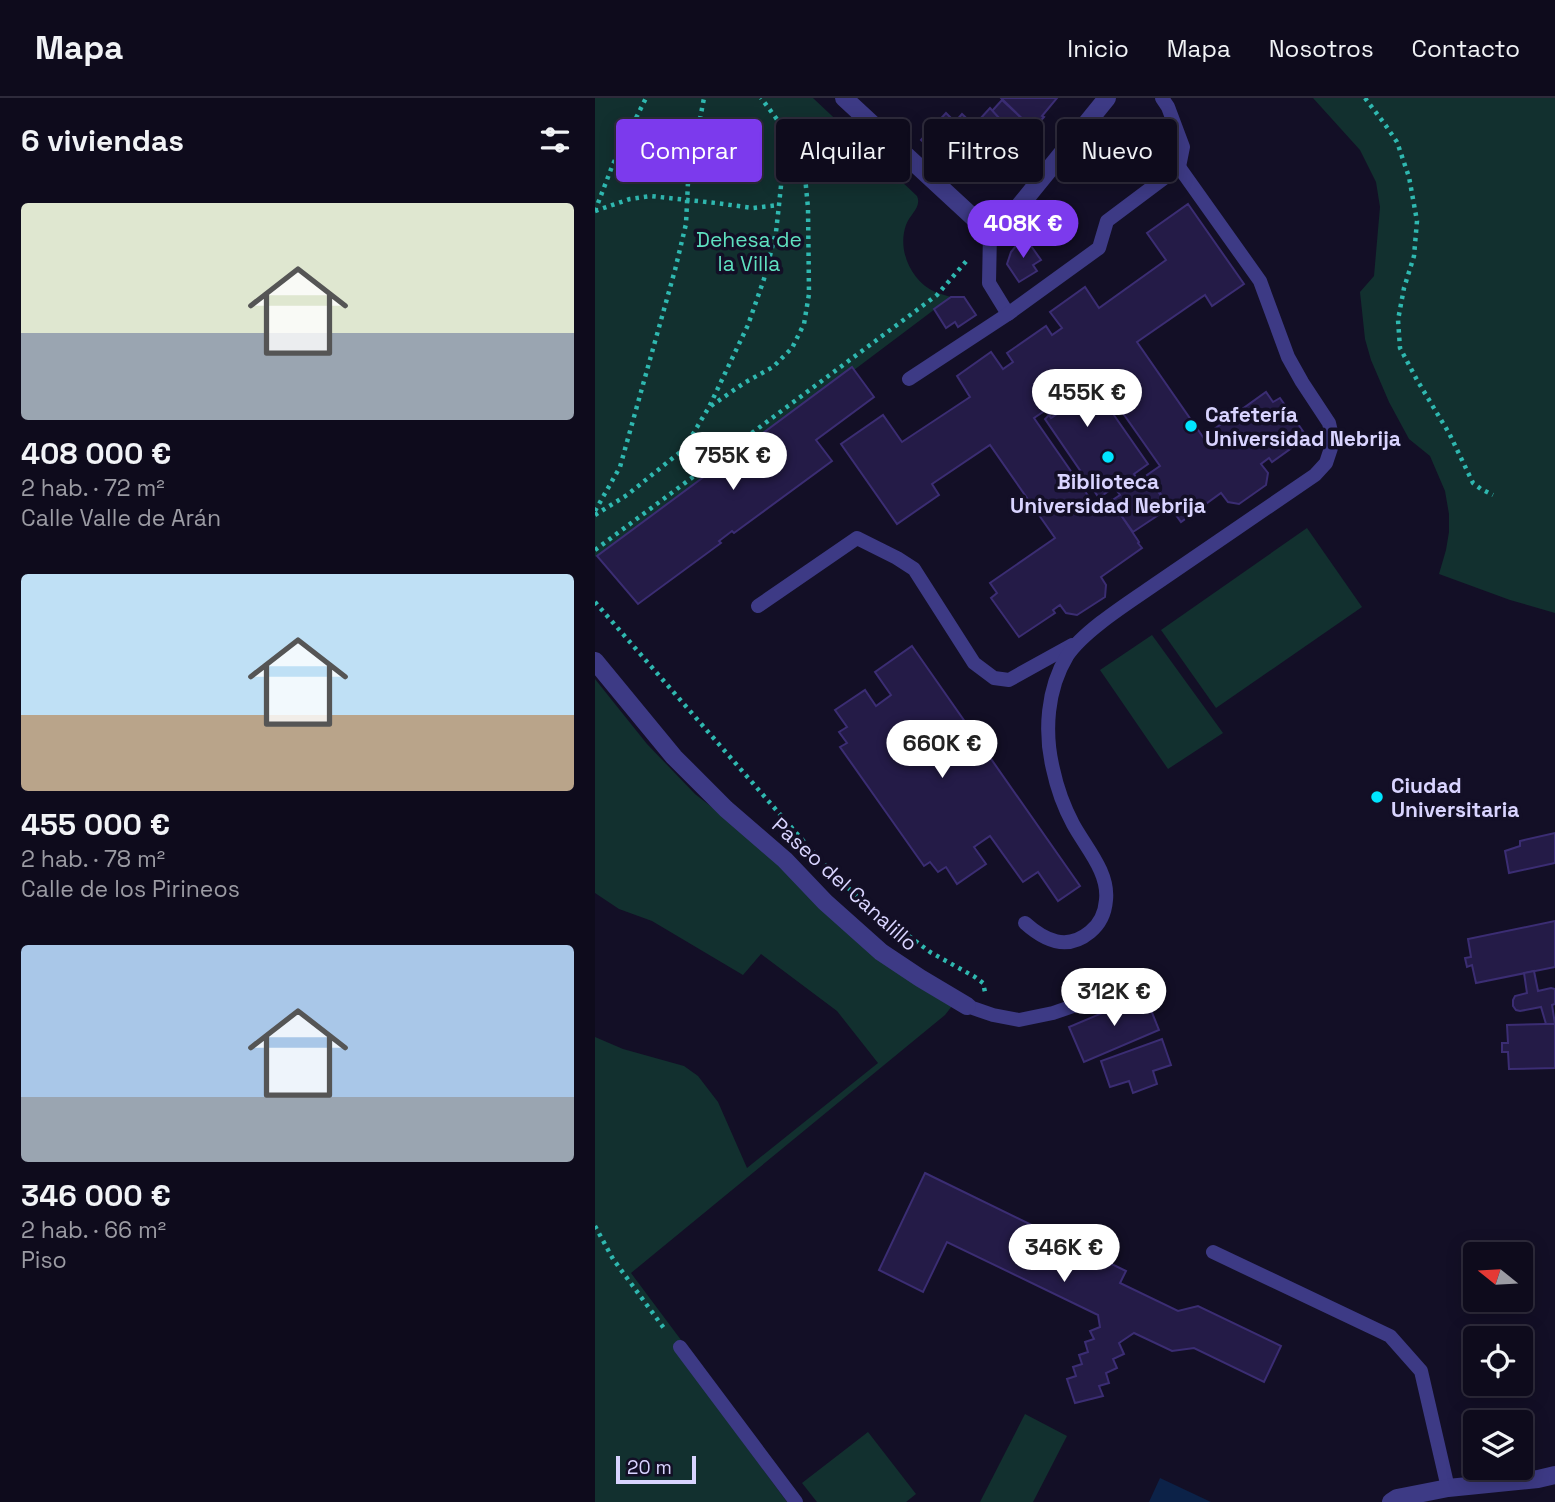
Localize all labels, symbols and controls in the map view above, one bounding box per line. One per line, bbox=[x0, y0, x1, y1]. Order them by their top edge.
text: Mapa bbox=[35, 27, 123, 69]
text: Inicio bbox=[1067, 33, 1129, 64]
text: Mapa bbox=[1167, 33, 1231, 64]
text: Nosotros bbox=[1269, 33, 1374, 64]
text: Contacto bbox=[1412, 33, 1520, 64]
chip: Comprar bbox=[616, 119, 762, 182]
chip: Alquilar bbox=[776, 119, 910, 182]
chip: Filtros bbox=[924, 119, 1043, 182]
chip: Nuevo bbox=[1057, 119, 1177, 182]
text: 6 viviendas bbox=[21, 121, 184, 160]
icon: filters bbox=[536, 121, 574, 159]
pin: 408K € bbox=[966, 200, 1080, 260]
text: 408K € bbox=[983, 208, 1063, 238]
park label: Dehesa de la Villa bbox=[696, 226, 802, 277]
icon: home bbox=[235, 248, 361, 374]
pin: 455K € bbox=[1030, 370, 1144, 429]
text: 455K € bbox=[1048, 377, 1126, 407]
place label: Cafetería Universidad Nebrija bbox=[1205, 401, 1401, 452]
marker: Cafetería Universidad Nebrija bbox=[1183, 418, 1199, 434]
pin: 755K € bbox=[676, 432, 790, 492]
text: 408 000 € bbox=[21, 434, 171, 473]
text: 755K € bbox=[695, 440, 771, 470]
marker: Biblioteca Universidad Nebrija bbox=[1100, 449, 1116, 465]
place label: Biblioteca Universidad Nebrija bbox=[1010, 468, 1206, 519]
text: 2 hab. · 72 m² bbox=[21, 473, 165, 503]
text: Calle Valle de Arán bbox=[21, 503, 221, 533]
icon: home bbox=[235, 619, 361, 745]
pin: 660K € bbox=[885, 720, 999, 780]
text: 660K € bbox=[902, 728, 982, 758]
place label: Ciudad Universitaria bbox=[1391, 772, 1519, 823]
marker: Ciudad Universitaria bbox=[1369, 789, 1385, 805]
text: 455 000 € bbox=[21, 805, 170, 844]
street label: Paseo del Canalillo bbox=[767, 811, 923, 957]
text: 2 hab. · 78 m² bbox=[21, 844, 165, 874]
text: Calle de los Pirineos bbox=[21, 874, 240, 904]
pin: 312K € bbox=[1057, 968, 1171, 1028]
text: 312K € bbox=[1077, 976, 1151, 1006]
icon: home bbox=[235, 990, 361, 1116]
text: 346 000 € bbox=[21, 1176, 171, 1215]
text: 2 hab. · 66 m² bbox=[21, 1215, 166, 1245]
pin: 346K € bbox=[1007, 1224, 1121, 1284]
text: 346K € bbox=[1025, 1232, 1103, 1262]
north arrow bbox=[1463, 1242, 1533, 1312]
map controls bbox=[1463, 1242, 1533, 1480]
text: Piso bbox=[21, 1245, 67, 1275]
button: locate bbox=[1463, 1326, 1533, 1396]
button: layers bbox=[1463, 1410, 1533, 1480]
scale bar bbox=[616, 1453, 697, 1485]
text: 20 m bbox=[627, 1455, 672, 1480]

